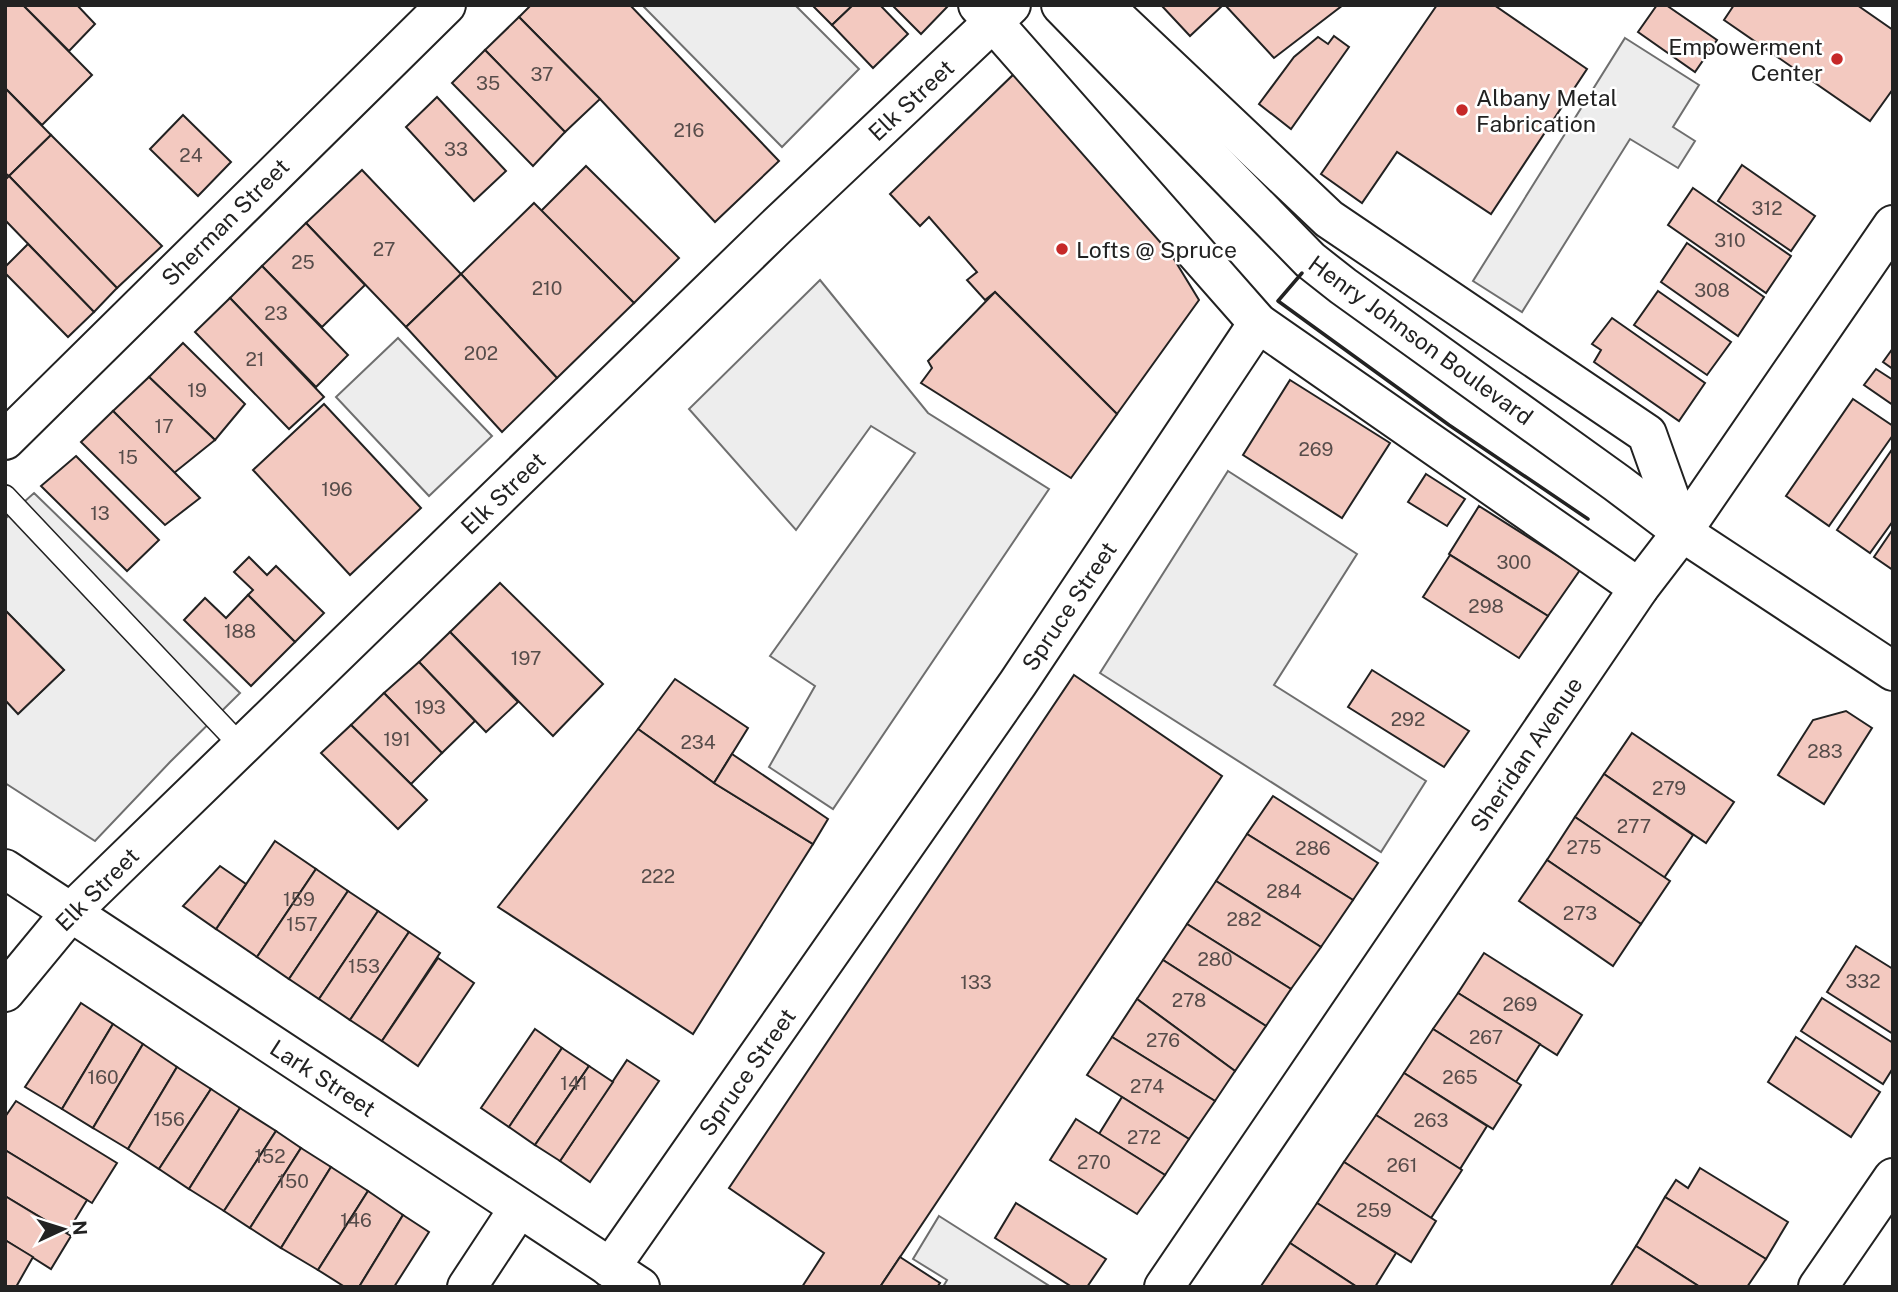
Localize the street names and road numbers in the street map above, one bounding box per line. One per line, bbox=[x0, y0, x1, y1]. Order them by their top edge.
street label: Elk Street bbox=[863, 54, 959, 146]
street label: Sherman Street bbox=[156, 153, 294, 291]
street label: Henry Johnson Boulevard bbox=[1304, 250, 1538, 430]
street label: Elk Street bbox=[455, 446, 551, 540]
street label: Spruce Street bbox=[1016, 536, 1122, 676]
street label: Sheridan Avenue bbox=[1464, 672, 1588, 836]
street label: Elk Street bbox=[50, 842, 144, 936]
street label: Spruce Street bbox=[693, 1003, 801, 1141]
street label: Lark Street bbox=[265, 1034, 381, 1122]

